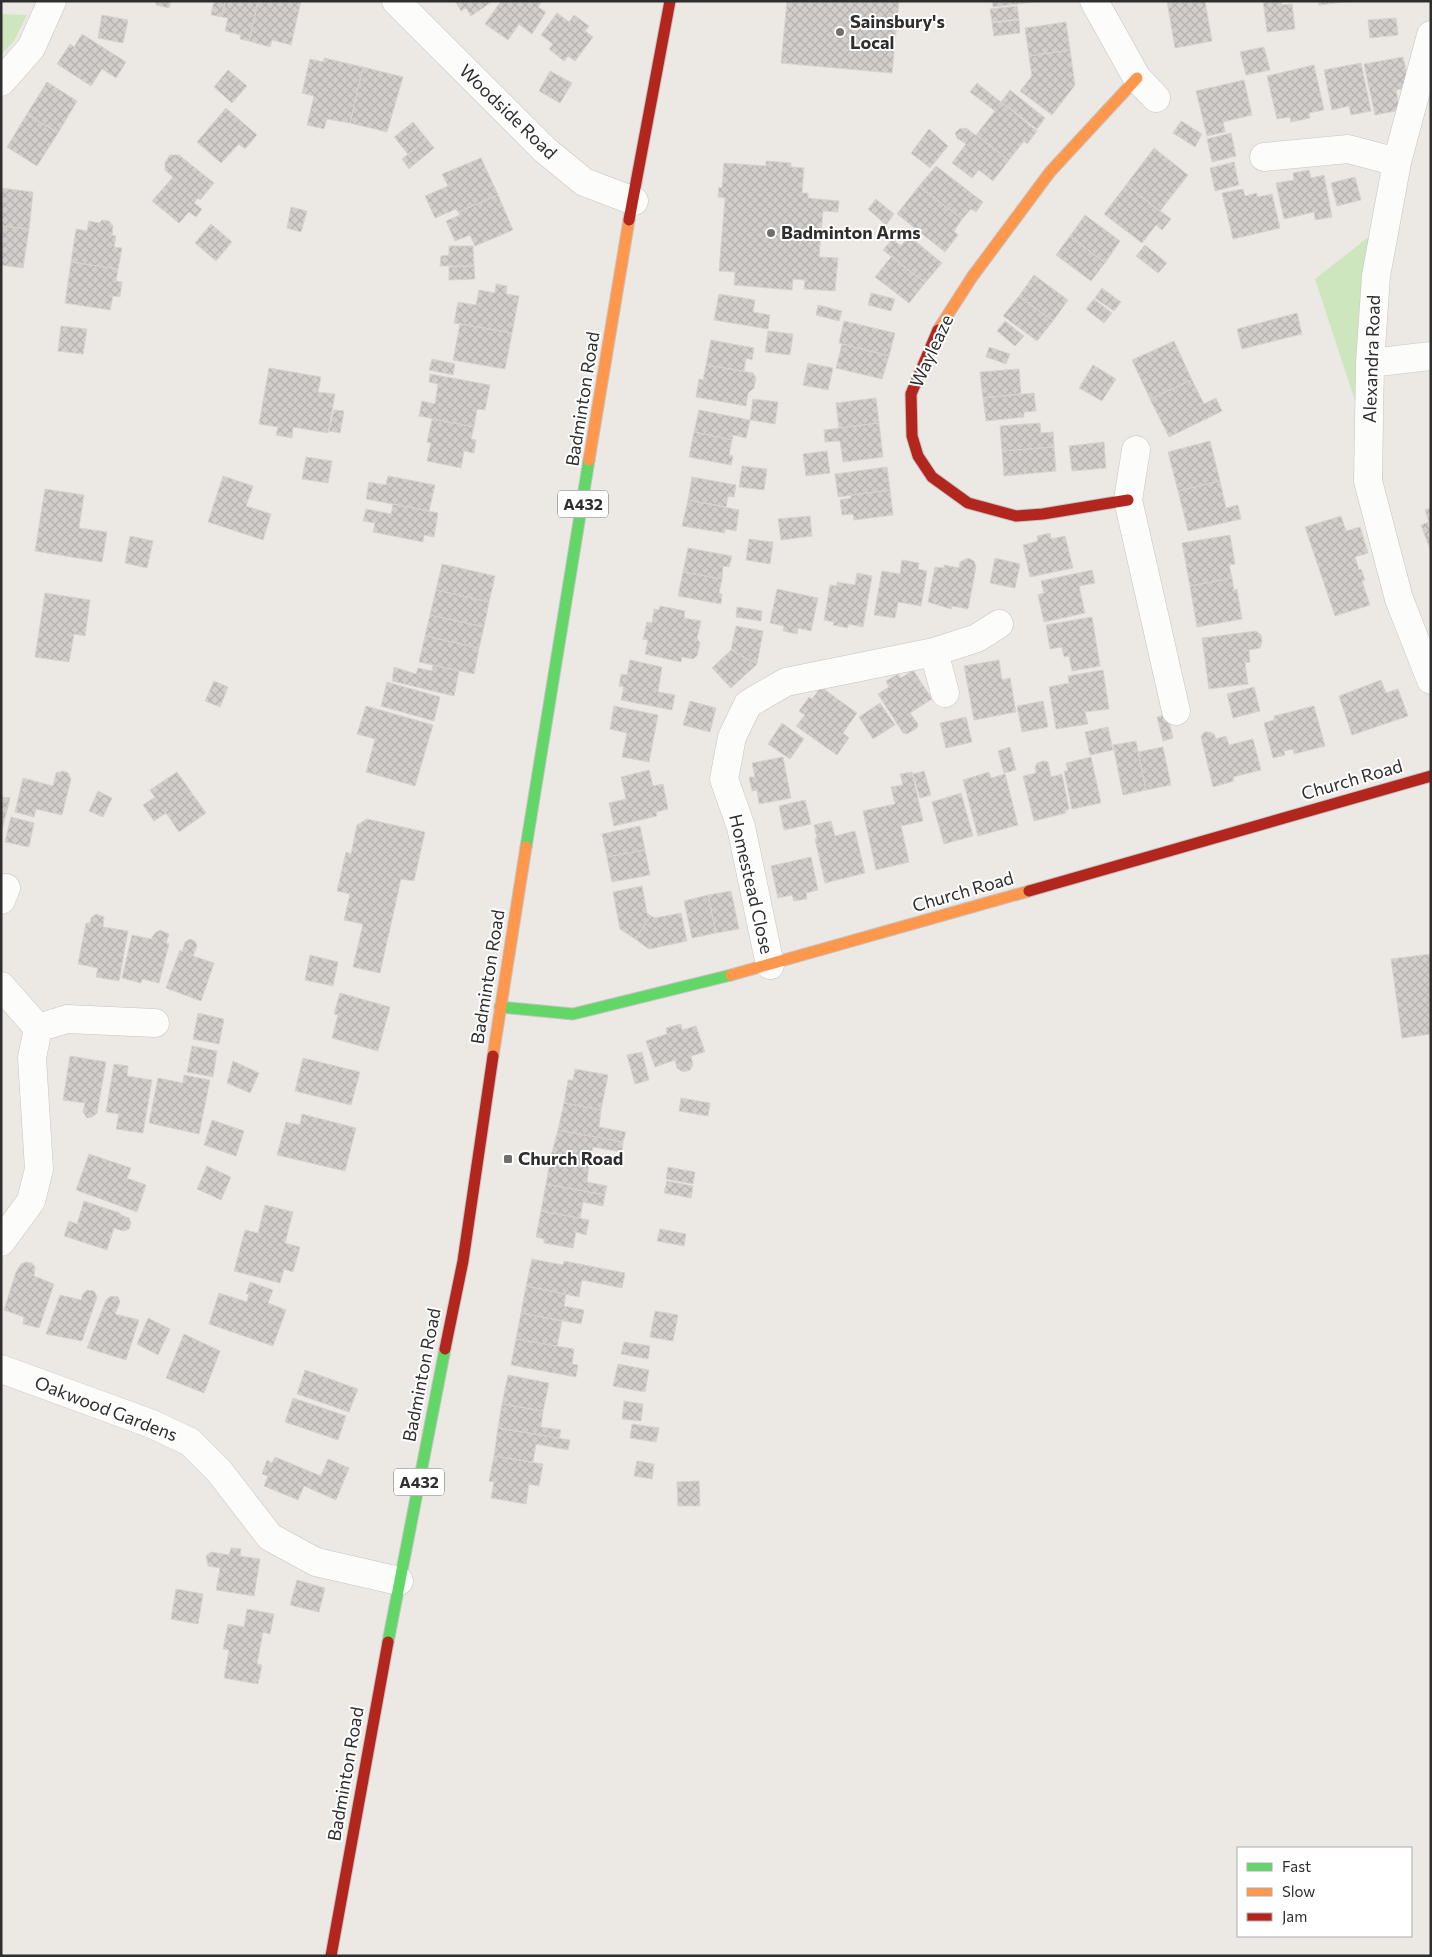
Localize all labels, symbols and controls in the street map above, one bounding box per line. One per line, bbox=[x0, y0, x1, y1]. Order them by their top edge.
place label: Sainsbury's Local bbox=[850, 10, 945, 53]
marker: Sainsbury's Local bbox=[834, 26, 846, 38]
street label: Woodside Road bbox=[455, 59, 562, 163]
place label: Badminton Arms bbox=[781, 221, 921, 243]
marker: Badminton Arms bbox=[765, 227, 777, 239]
street label: Alexandra Road bbox=[1358, 295, 1384, 423]
street label: Wayleaze bbox=[905, 311, 958, 391]
street label: Badminton Road bbox=[561, 330, 604, 468]
road number: A432 bbox=[558, 490, 608, 518]
street label: Church Road bbox=[1299, 754, 1405, 804]
street label: Homestead Close bbox=[725, 812, 779, 956]
street label: Church Road bbox=[910, 866, 1016, 916]
street label: Badminton Road bbox=[466, 908, 509, 1046]
place label: Church Road bbox=[518, 1147, 623, 1169]
marker: Church Road bbox=[502, 1153, 514, 1165]
street label: Badminton Road bbox=[397, 1306, 445, 1444]
street label: Oakwood Gardens bbox=[32, 1371, 181, 1445]
road number: A432 bbox=[394, 1468, 444, 1495]
street label: Badminton Road bbox=[322, 1705, 368, 1843]
legend bbox=[1237, 1847, 1412, 1937]
text: Fast bbox=[1282, 1857, 1311, 1875]
text: Slow bbox=[1282, 1882, 1315, 1900]
text: Jam bbox=[1282, 1907, 1307, 1925]

